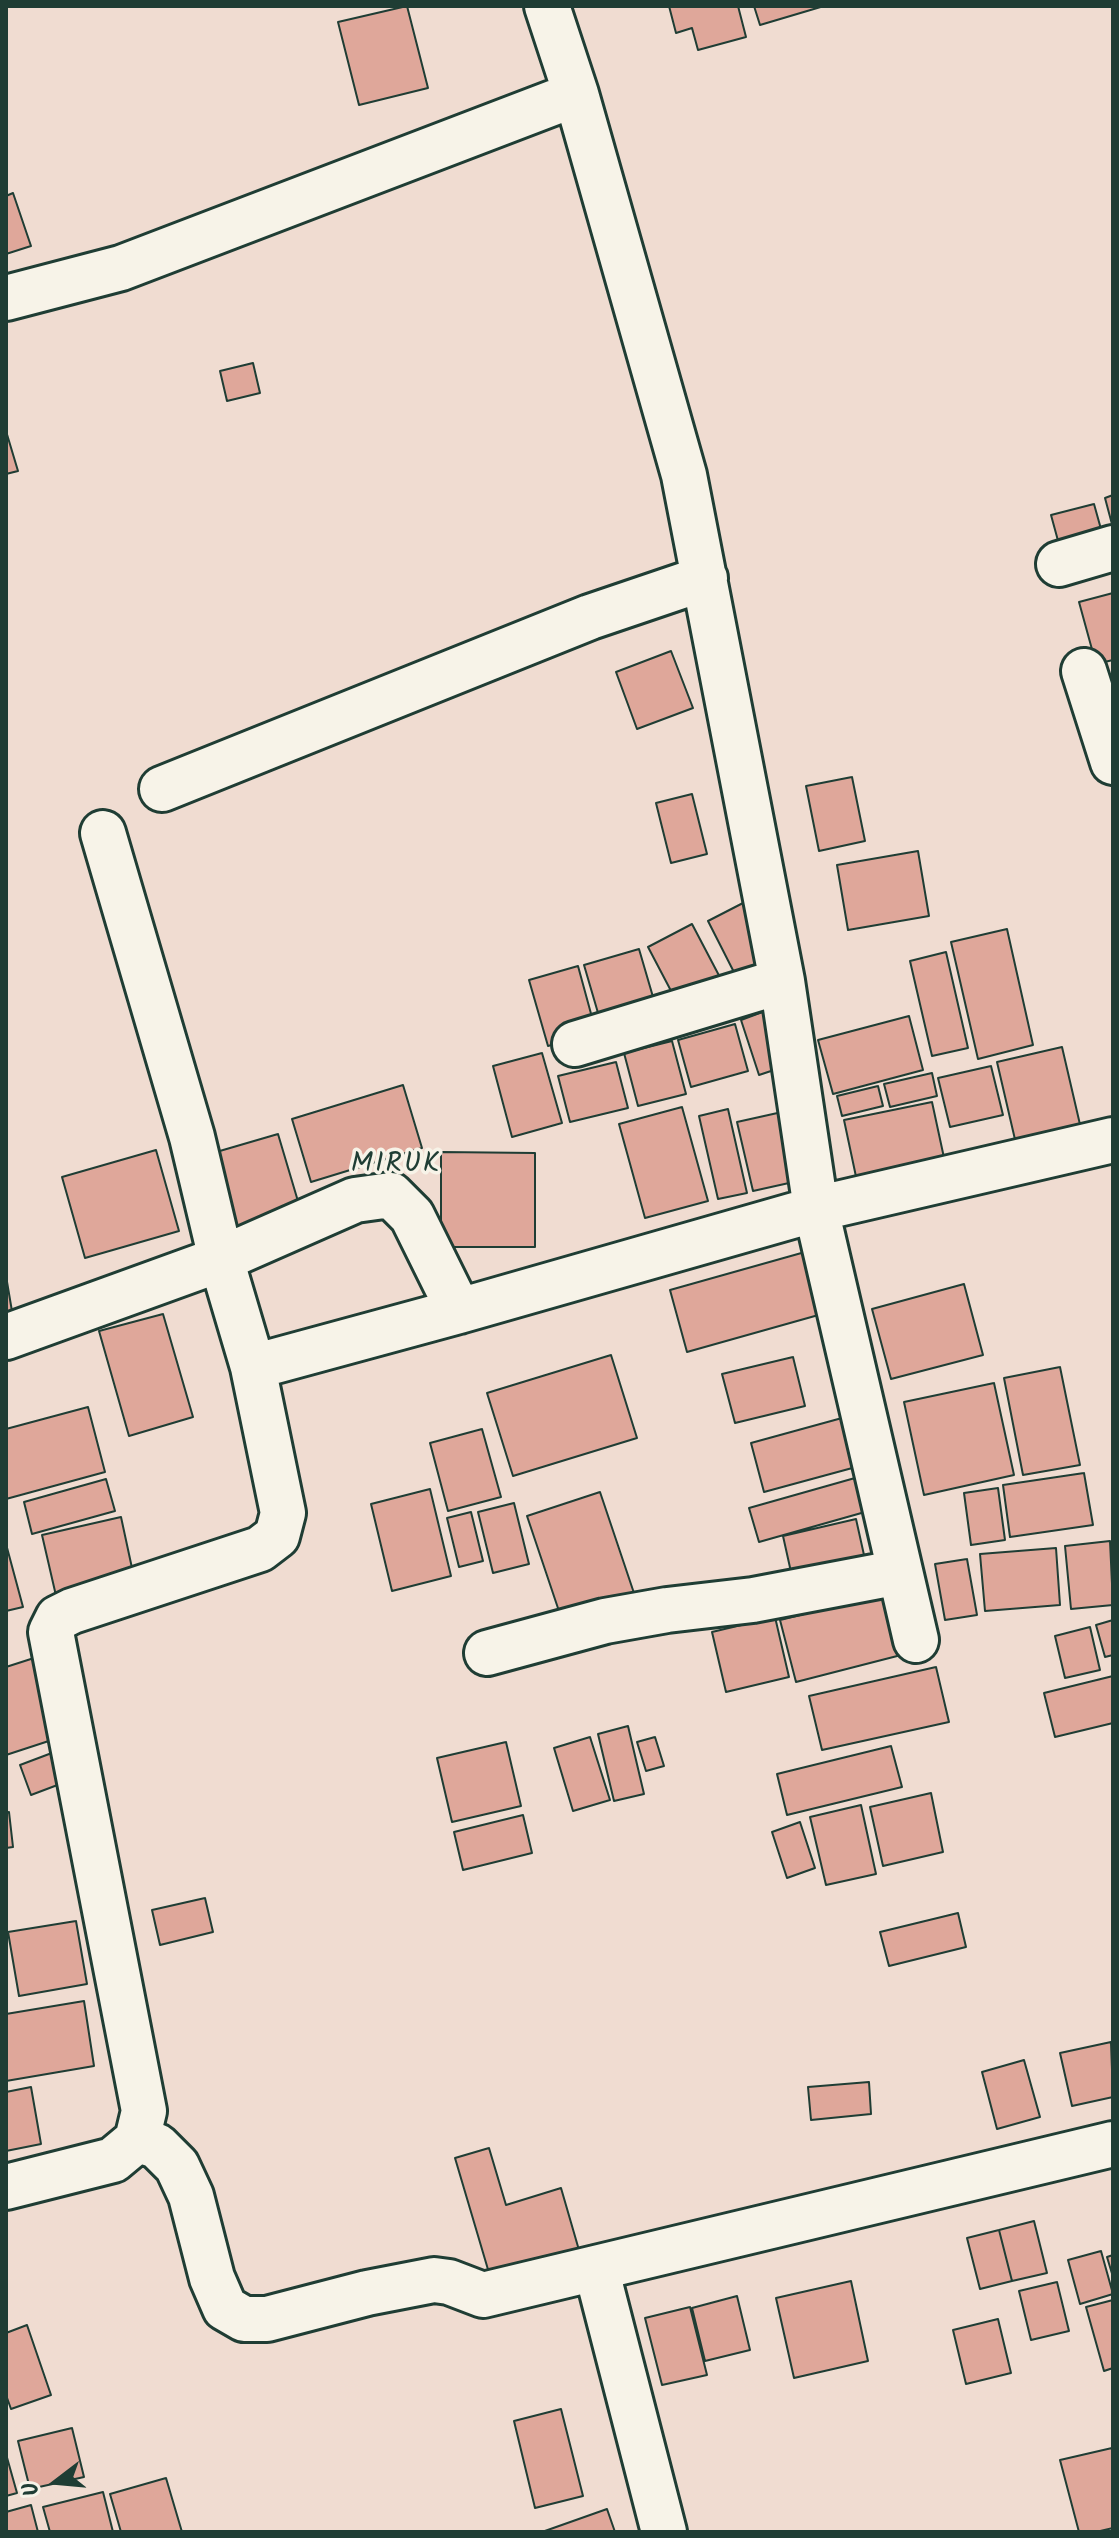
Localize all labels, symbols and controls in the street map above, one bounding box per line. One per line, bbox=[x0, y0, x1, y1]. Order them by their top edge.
district label: MIRUK bbox=[351, 1149, 441, 1183]
north arrow bbox=[16, 2442, 96, 2522]
text: U bbox=[14, 2478, 51, 2500]

